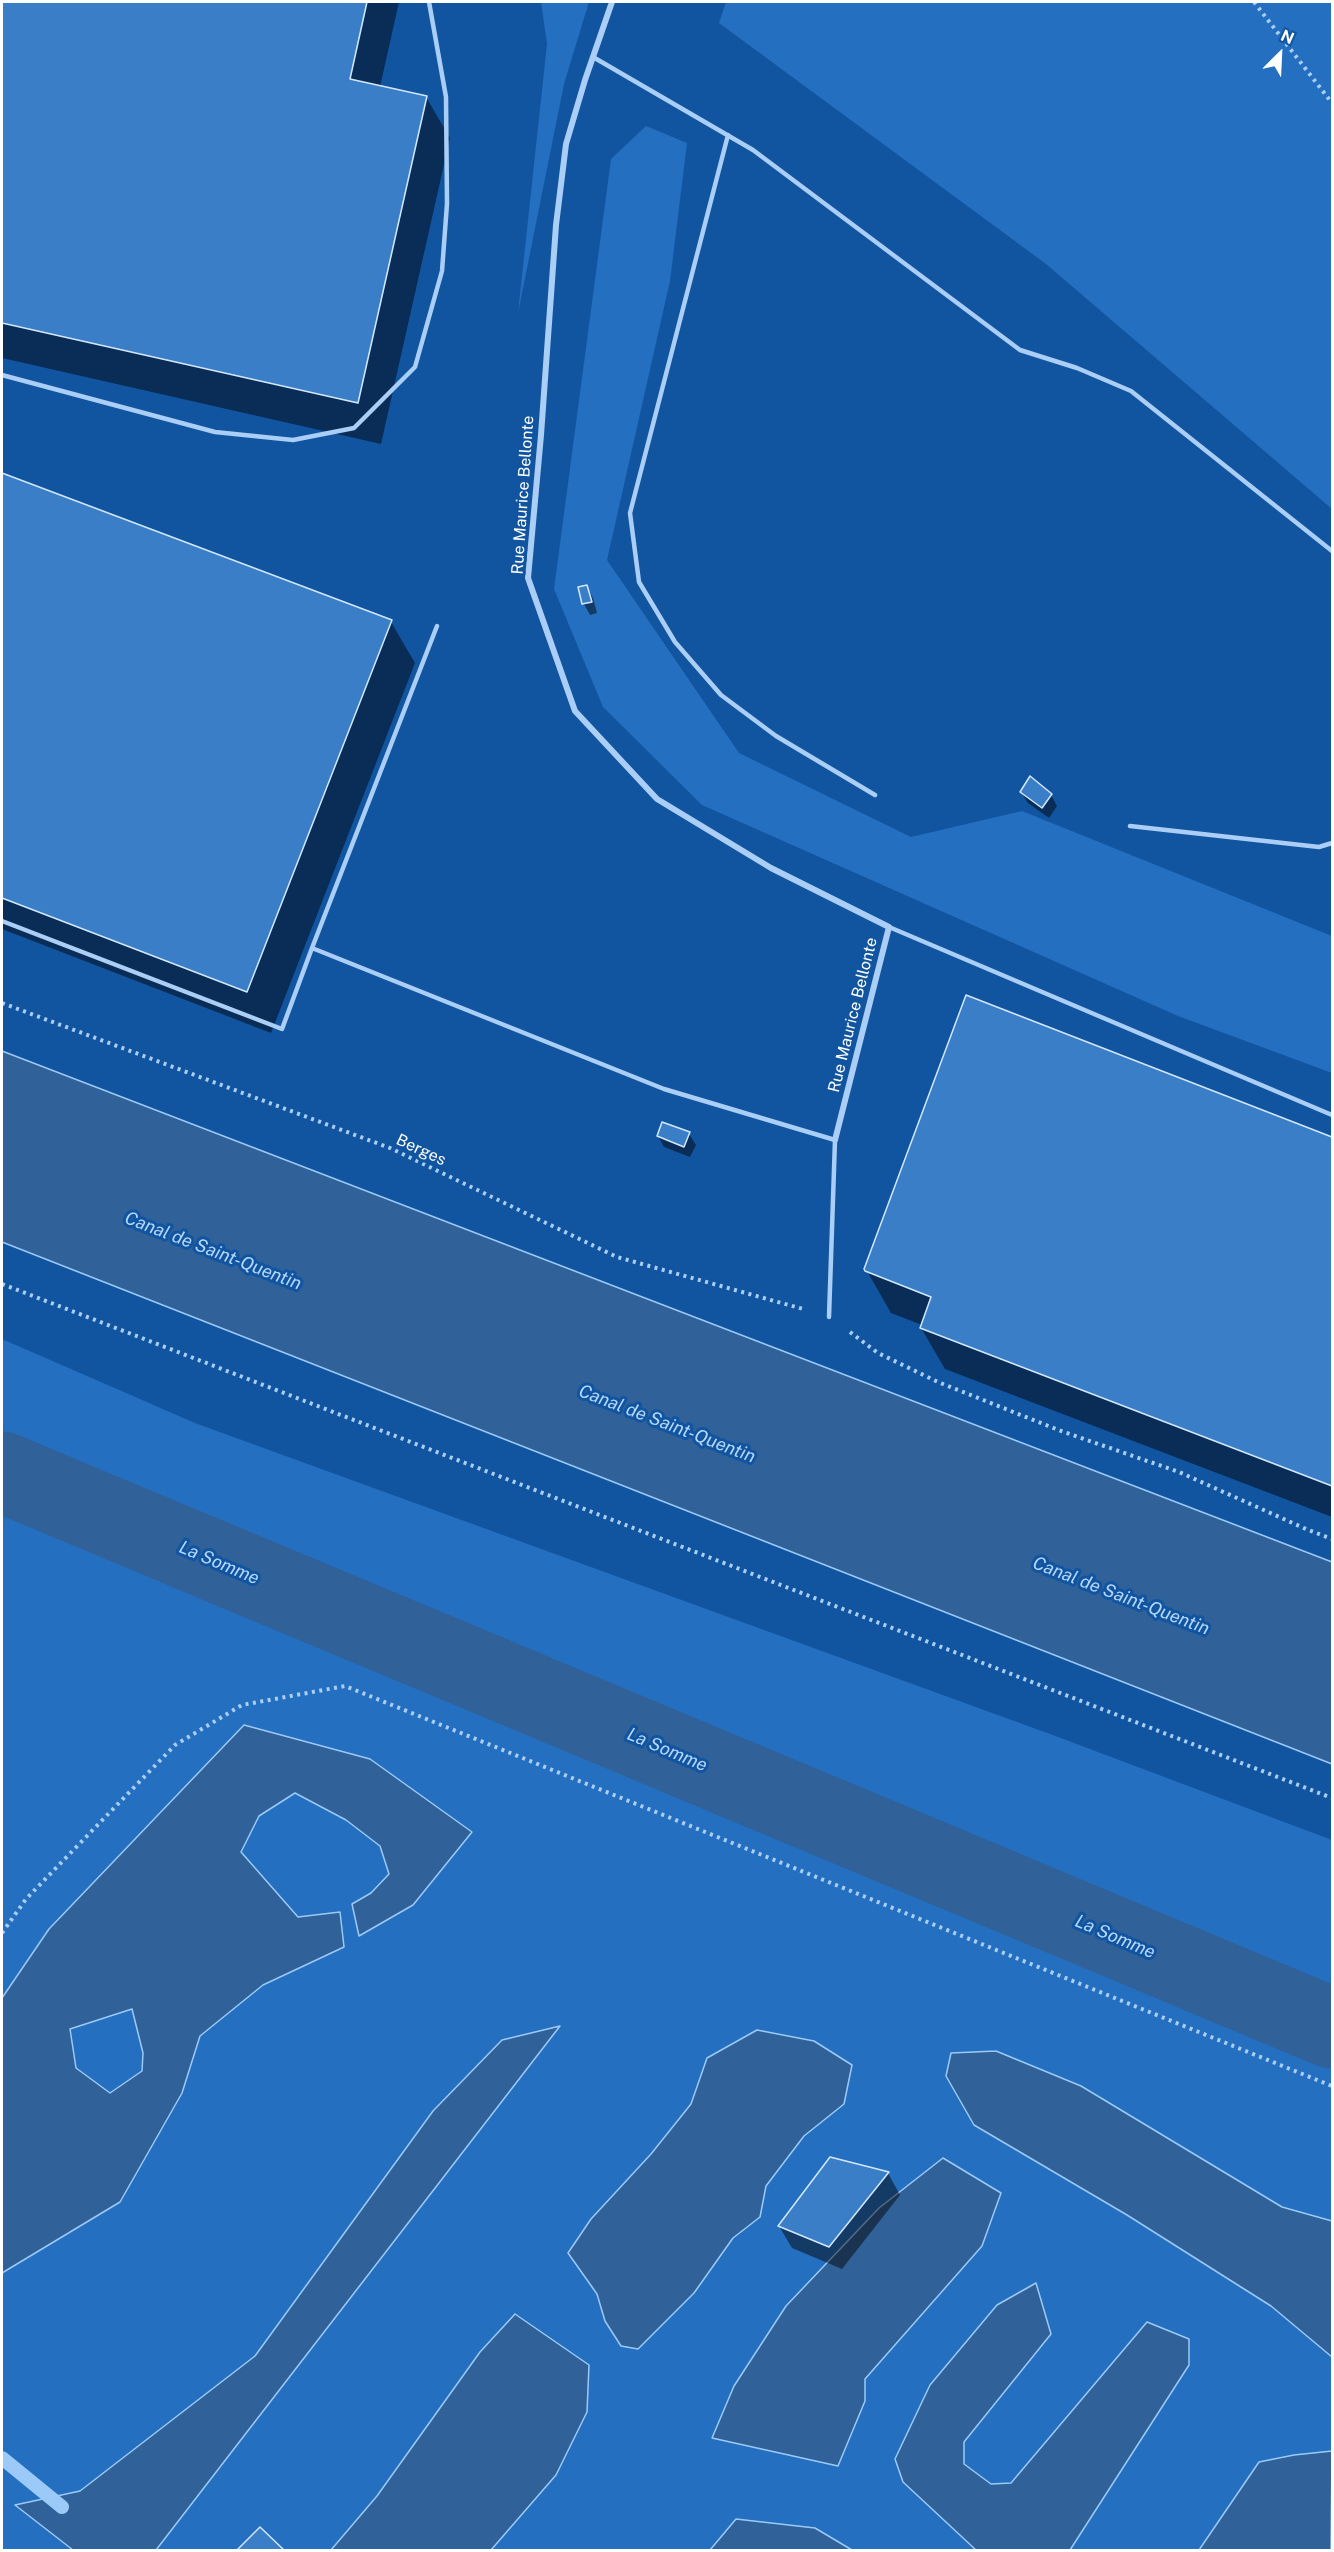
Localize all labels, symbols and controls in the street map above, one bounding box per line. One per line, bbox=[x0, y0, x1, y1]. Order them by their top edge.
north arrow bbox=[1250, 24, 1310, 84]
text: N bbox=[1278, 26, 1297, 48]
street label: Rue Maurice Bellonte bbox=[508, 415, 538, 575]
street label: Rue Maurice Bellonte bbox=[824, 936, 882, 1094]
street label: Berges bbox=[393, 1130, 449, 1170]
water label: Canal de Saint-Quentin bbox=[122, 1207, 304, 1295]
water label: Canal de Saint-Quentin bbox=[576, 1380, 758, 1468]
water label: La Somme bbox=[176, 1536, 262, 1590]
water label: Canal de Saint-Quentin bbox=[1030, 1552, 1212, 1640]
water label: La Somme bbox=[624, 1723, 710, 1777]
water label: La Somme bbox=[1072, 1910, 1158, 1964]

